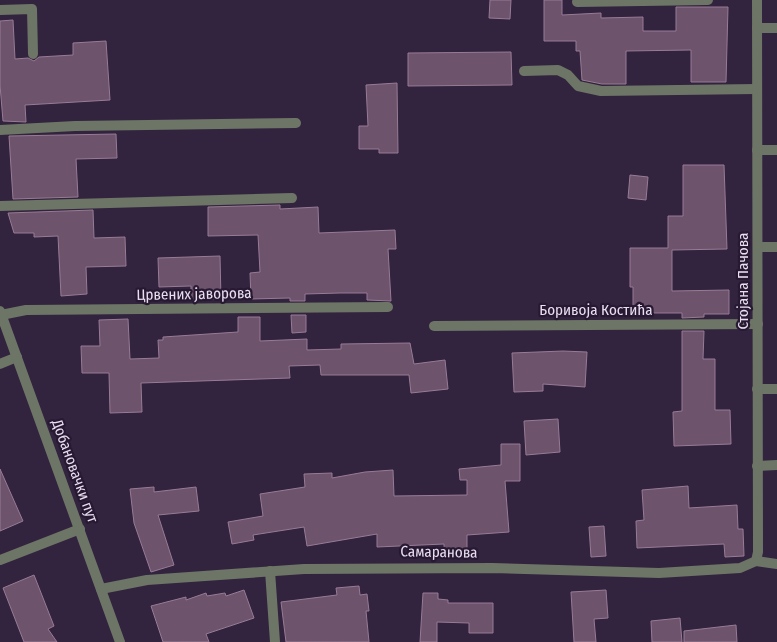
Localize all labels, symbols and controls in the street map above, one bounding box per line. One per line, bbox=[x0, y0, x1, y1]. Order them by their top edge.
street label: Стојана Пачова bbox=[734, 233, 752, 329]
street label: Црвених јаворова bbox=[136, 284, 252, 304]
street label: Боривоја Костића bbox=[539, 301, 653, 319]
street label: Добановачки пут bbox=[48, 416, 102, 526]
street label: Самаранова bbox=[400, 542, 478, 562]

